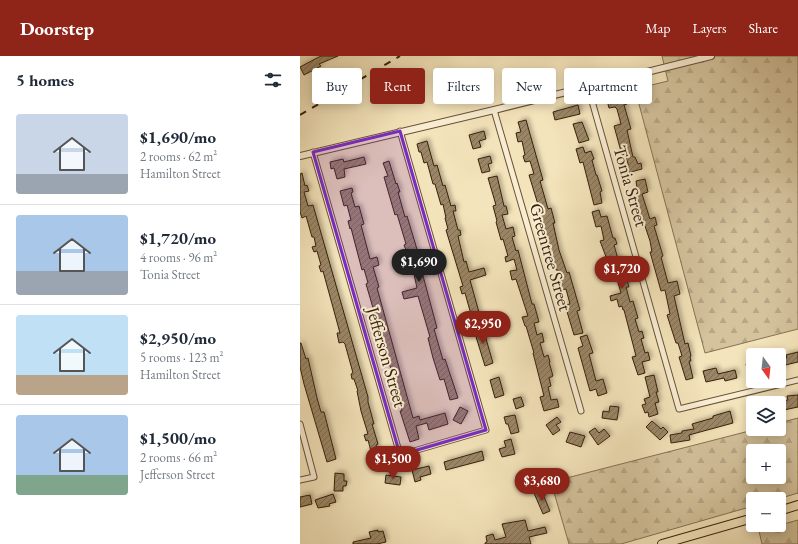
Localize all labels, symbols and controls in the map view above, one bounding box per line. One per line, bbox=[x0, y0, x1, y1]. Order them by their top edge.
text: Doorstep bbox=[20, 16, 94, 41]
text: Map bbox=[645, 19, 670, 37]
text: Layers bbox=[692, 19, 727, 37]
text: Share bbox=[749, 19, 778, 37]
chip: Buy bbox=[312, 68, 362, 104]
chip: Rent bbox=[370, 68, 425, 104]
chip: Filters bbox=[433, 68, 494, 104]
chip: New bbox=[502, 68, 556, 104]
chip: Apartment bbox=[564, 68, 652, 104]
text: 5 homes bbox=[16, 69, 74, 91]
icon: filters bbox=[262, 69, 284, 91]
text: $1,690/mo bbox=[140, 126, 216, 148]
icon: home bbox=[48, 130, 96, 178]
street label: Tonia Street bbox=[608, 143, 654, 230]
text: 2 rooms · 62 m² bbox=[140, 148, 217, 165]
text: Hamilton Street bbox=[140, 165, 221, 182]
street label: Greentree Street bbox=[525, 200, 577, 314]
text: $1,720/mo bbox=[140, 227, 216, 249]
icon: home bbox=[48, 231, 96, 279]
text: 4 rooms · 96 m² bbox=[140, 249, 217, 266]
pin: $1,690 bbox=[386, 249, 452, 283]
text: $1,690 bbox=[401, 253, 437, 270]
pin: $1,720 bbox=[589, 256, 655, 290]
text: $1,720 bbox=[604, 260, 640, 277]
text: Tonia Street bbox=[140, 266, 200, 283]
street label: Jefferson Street bbox=[361, 302, 412, 410]
pin: $2,950 bbox=[450, 311, 516, 345]
text: $2,950 bbox=[465, 315, 501, 332]
text: $2,950/mo bbox=[140, 327, 216, 349]
icon: home bbox=[48, 331, 96, 379]
north arrow bbox=[746, 348, 786, 388]
map controls bbox=[746, 348, 786, 532]
text: 5 rooms · 123 m² bbox=[140, 349, 224, 366]
text: Hamilton Street bbox=[140, 366, 221, 383]
button: layers bbox=[746, 396, 786, 436]
text: $1,500/mo bbox=[140, 427, 216, 449]
icon: home bbox=[48, 431, 96, 479]
button: + bbox=[746, 444, 786, 484]
pin: $1,500 bbox=[360, 446, 426, 480]
text: 2 rooms · 66 m² bbox=[140, 449, 217, 466]
text: $1,500 bbox=[375, 450, 411, 467]
text: Jefferson Street bbox=[140, 466, 215, 483]
pin: $3,680 bbox=[509, 468, 575, 502]
text: $3,680 bbox=[524, 472, 560, 489]
button: − bbox=[746, 492, 786, 532]

